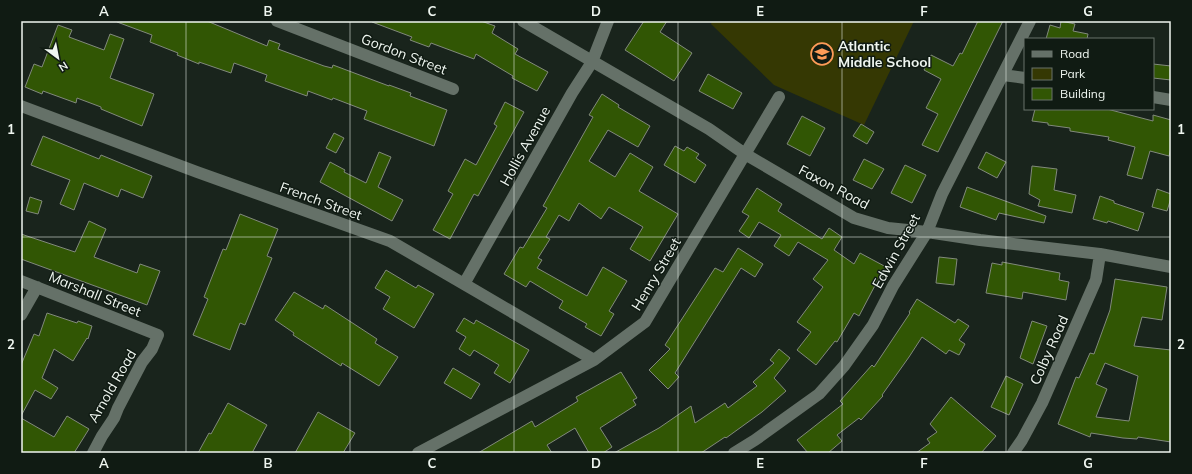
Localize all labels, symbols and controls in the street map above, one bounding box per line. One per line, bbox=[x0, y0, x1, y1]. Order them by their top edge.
text: A bbox=[99, 3, 109, 19]
text: B bbox=[264, 3, 273, 19]
text: C bbox=[428, 3, 437, 19]
text: D bbox=[591, 3, 601, 19]
text: E bbox=[756, 3, 764, 19]
text: F bbox=[920, 3, 928, 19]
text: G bbox=[1083, 3, 1093, 19]
street label: Gordon Street bbox=[359, 29, 449, 79]
place label: Atlantic Middle School bbox=[838, 37, 931, 71]
north arrow bbox=[38, 38, 78, 78]
legend bbox=[1024, 38, 1154, 110]
school or university icon: Atlantic Middle School bbox=[809, 41, 835, 67]
text: Road bbox=[1060, 46, 1089, 61]
text: N bbox=[56, 58, 71, 75]
text: Park bbox=[1060, 66, 1086, 81]
text: Building bbox=[1060, 86, 1105, 101]
street label: Hollis Avenue bbox=[496, 103, 554, 189]
text: 1 bbox=[7, 121, 15, 137]
text: 1 bbox=[1177, 121, 1185, 137]
street label: Faxon Road bbox=[796, 161, 872, 213]
street label: French Street bbox=[277, 178, 365, 224]
street label: Edwin Street bbox=[868, 210, 924, 292]
street label: Henry Street bbox=[627, 234, 685, 314]
street label: Marshall Street bbox=[46, 267, 144, 321]
street label: Colby Road bbox=[1026, 312, 1072, 388]
text: 2 bbox=[7, 336, 15, 352]
text: 2 bbox=[1177, 336, 1185, 352]
street label: Arnold Road bbox=[84, 346, 140, 426]
text: A bbox=[99, 455, 109, 471]
text: B bbox=[264, 455, 273, 471]
text: C bbox=[428, 455, 437, 471]
text: D bbox=[591, 455, 601, 471]
text: E bbox=[756, 455, 764, 471]
text: F bbox=[920, 455, 928, 471]
text: G bbox=[1083, 455, 1093, 471]

